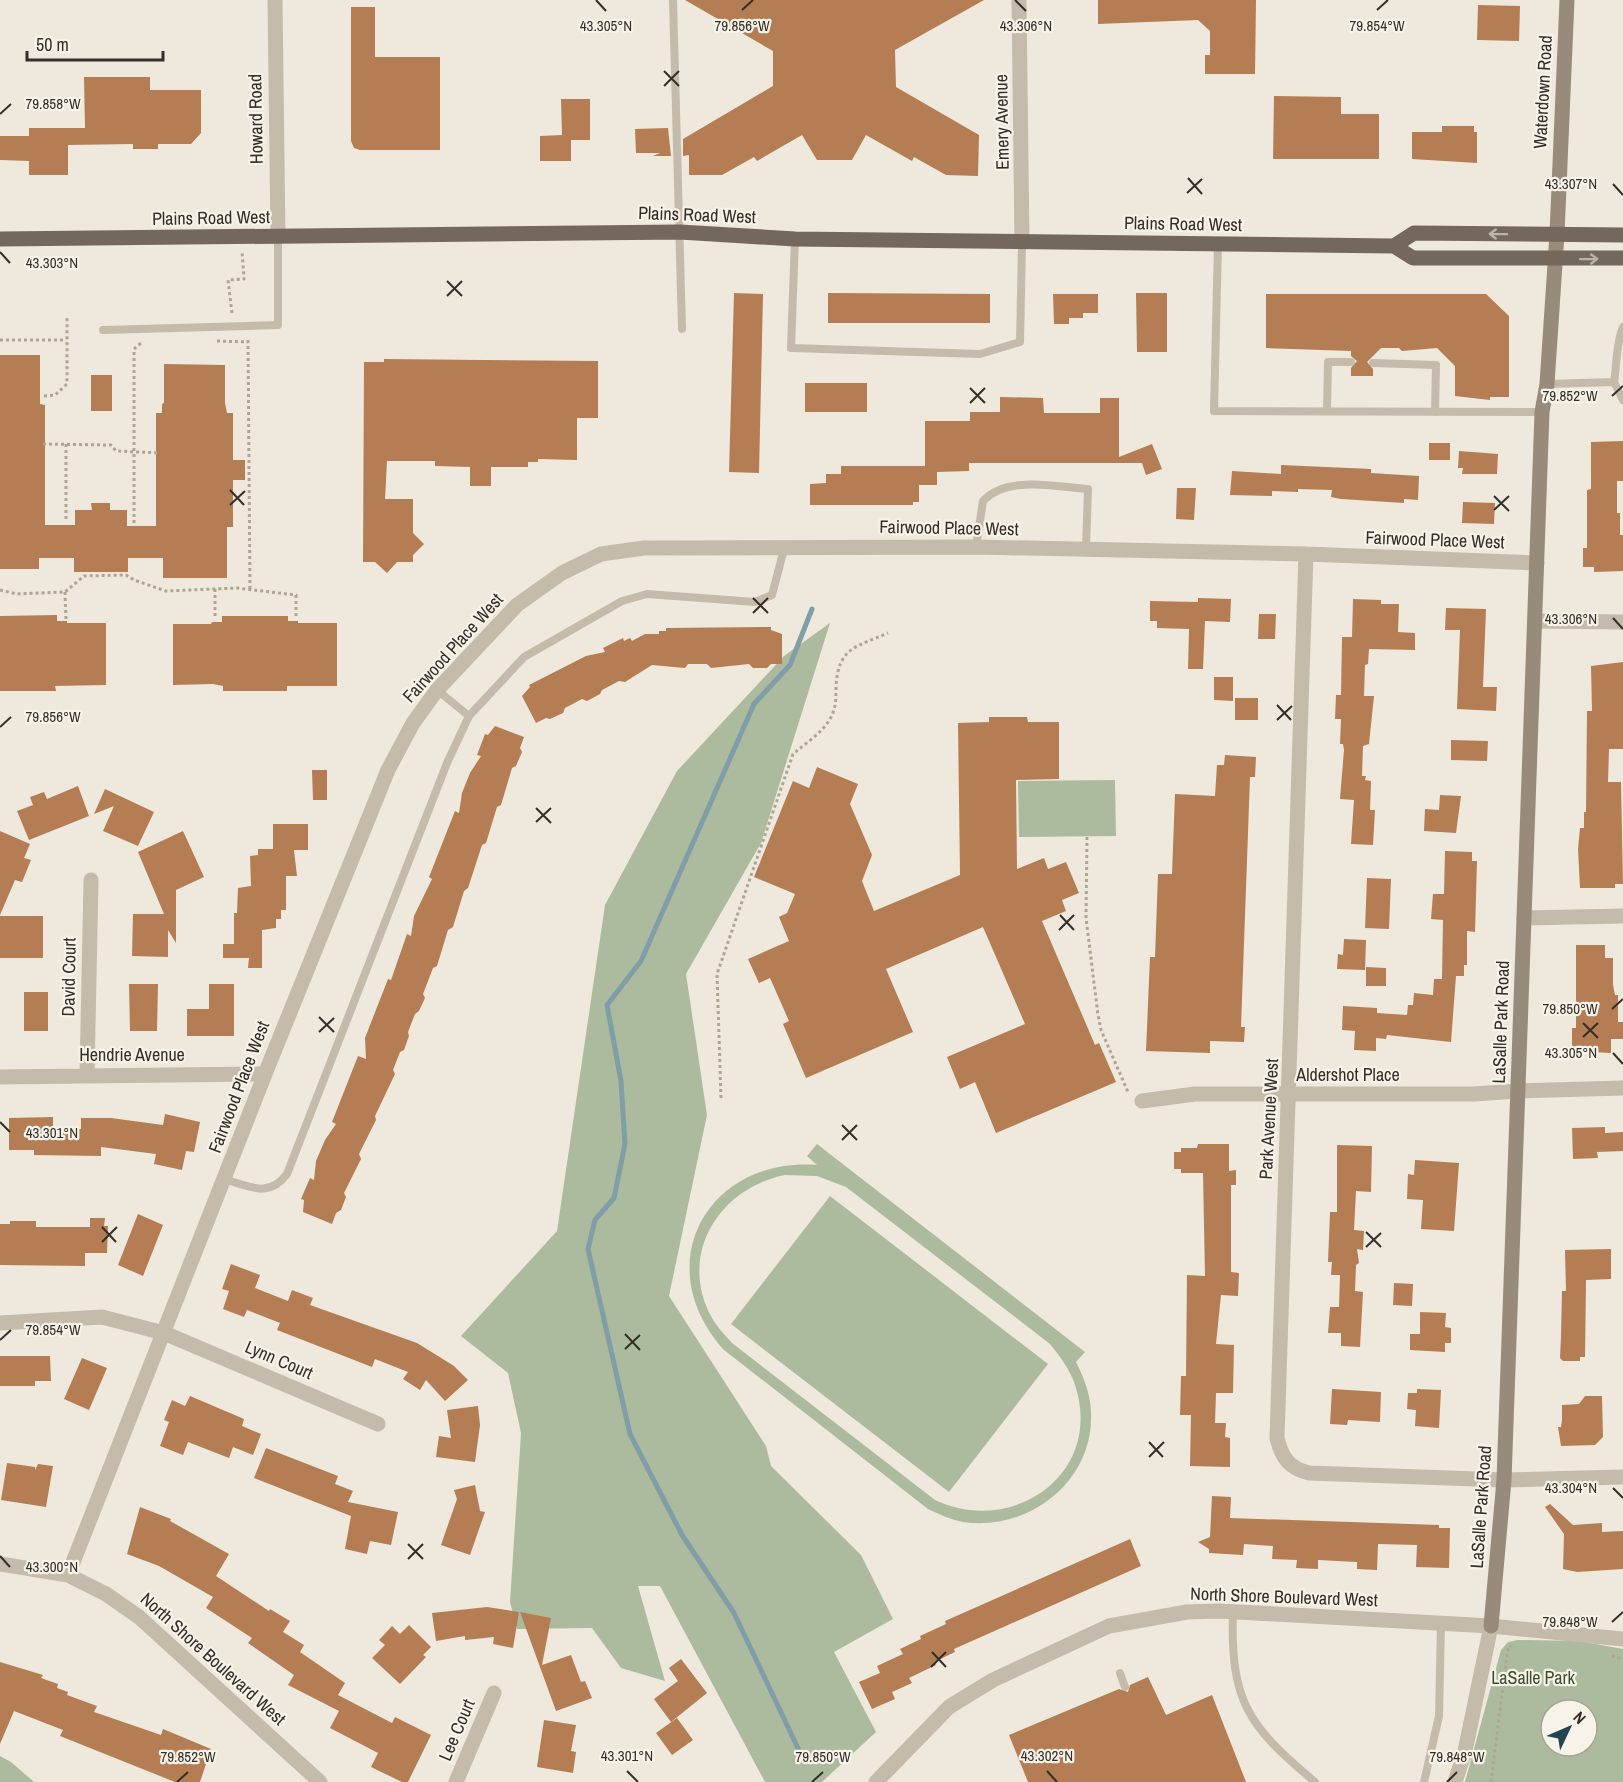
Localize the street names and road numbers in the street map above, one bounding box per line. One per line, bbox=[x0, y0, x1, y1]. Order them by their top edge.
street label: Waterdown Road bbox=[1527, 35, 1558, 149]
street label: Howard Road bbox=[242, 74, 269, 164]
street label: Emery Avenue bbox=[988, 74, 1015, 170]
street label: Plains Road West bbox=[638, 200, 756, 229]
street label: Plains Road West bbox=[152, 204, 270, 231]
street label: Plains Road West bbox=[1124, 210, 1242, 237]
street label: Fairwood Place West bbox=[879, 514, 1019, 541]
street label: Fairwood Place West bbox=[1365, 525, 1505, 554]
street label: Fairwood Place West bbox=[397, 588, 509, 708]
street label: David Court bbox=[55, 937, 82, 1017]
street label: LaSalle Park Road bbox=[1486, 960, 1515, 1084]
street label: Fairwood Place West bbox=[202, 1017, 275, 1156]
street label: Hendrie Avenue bbox=[79, 1042, 185, 1067]
street label: Park Avenue West bbox=[1253, 1058, 1284, 1180]
street label: Aldershot Place bbox=[1295, 1062, 1400, 1087]
street label: Lynn Court bbox=[241, 1334, 317, 1385]
street label: LaSalle Park Road bbox=[1464, 1445, 1497, 1569]
street label: North Shore Boulevard West bbox=[1190, 1581, 1378, 1612]
street label: North Shore Boulevard West bbox=[135, 1587, 291, 1731]
street label: Lee Court bbox=[432, 1695, 481, 1765]

